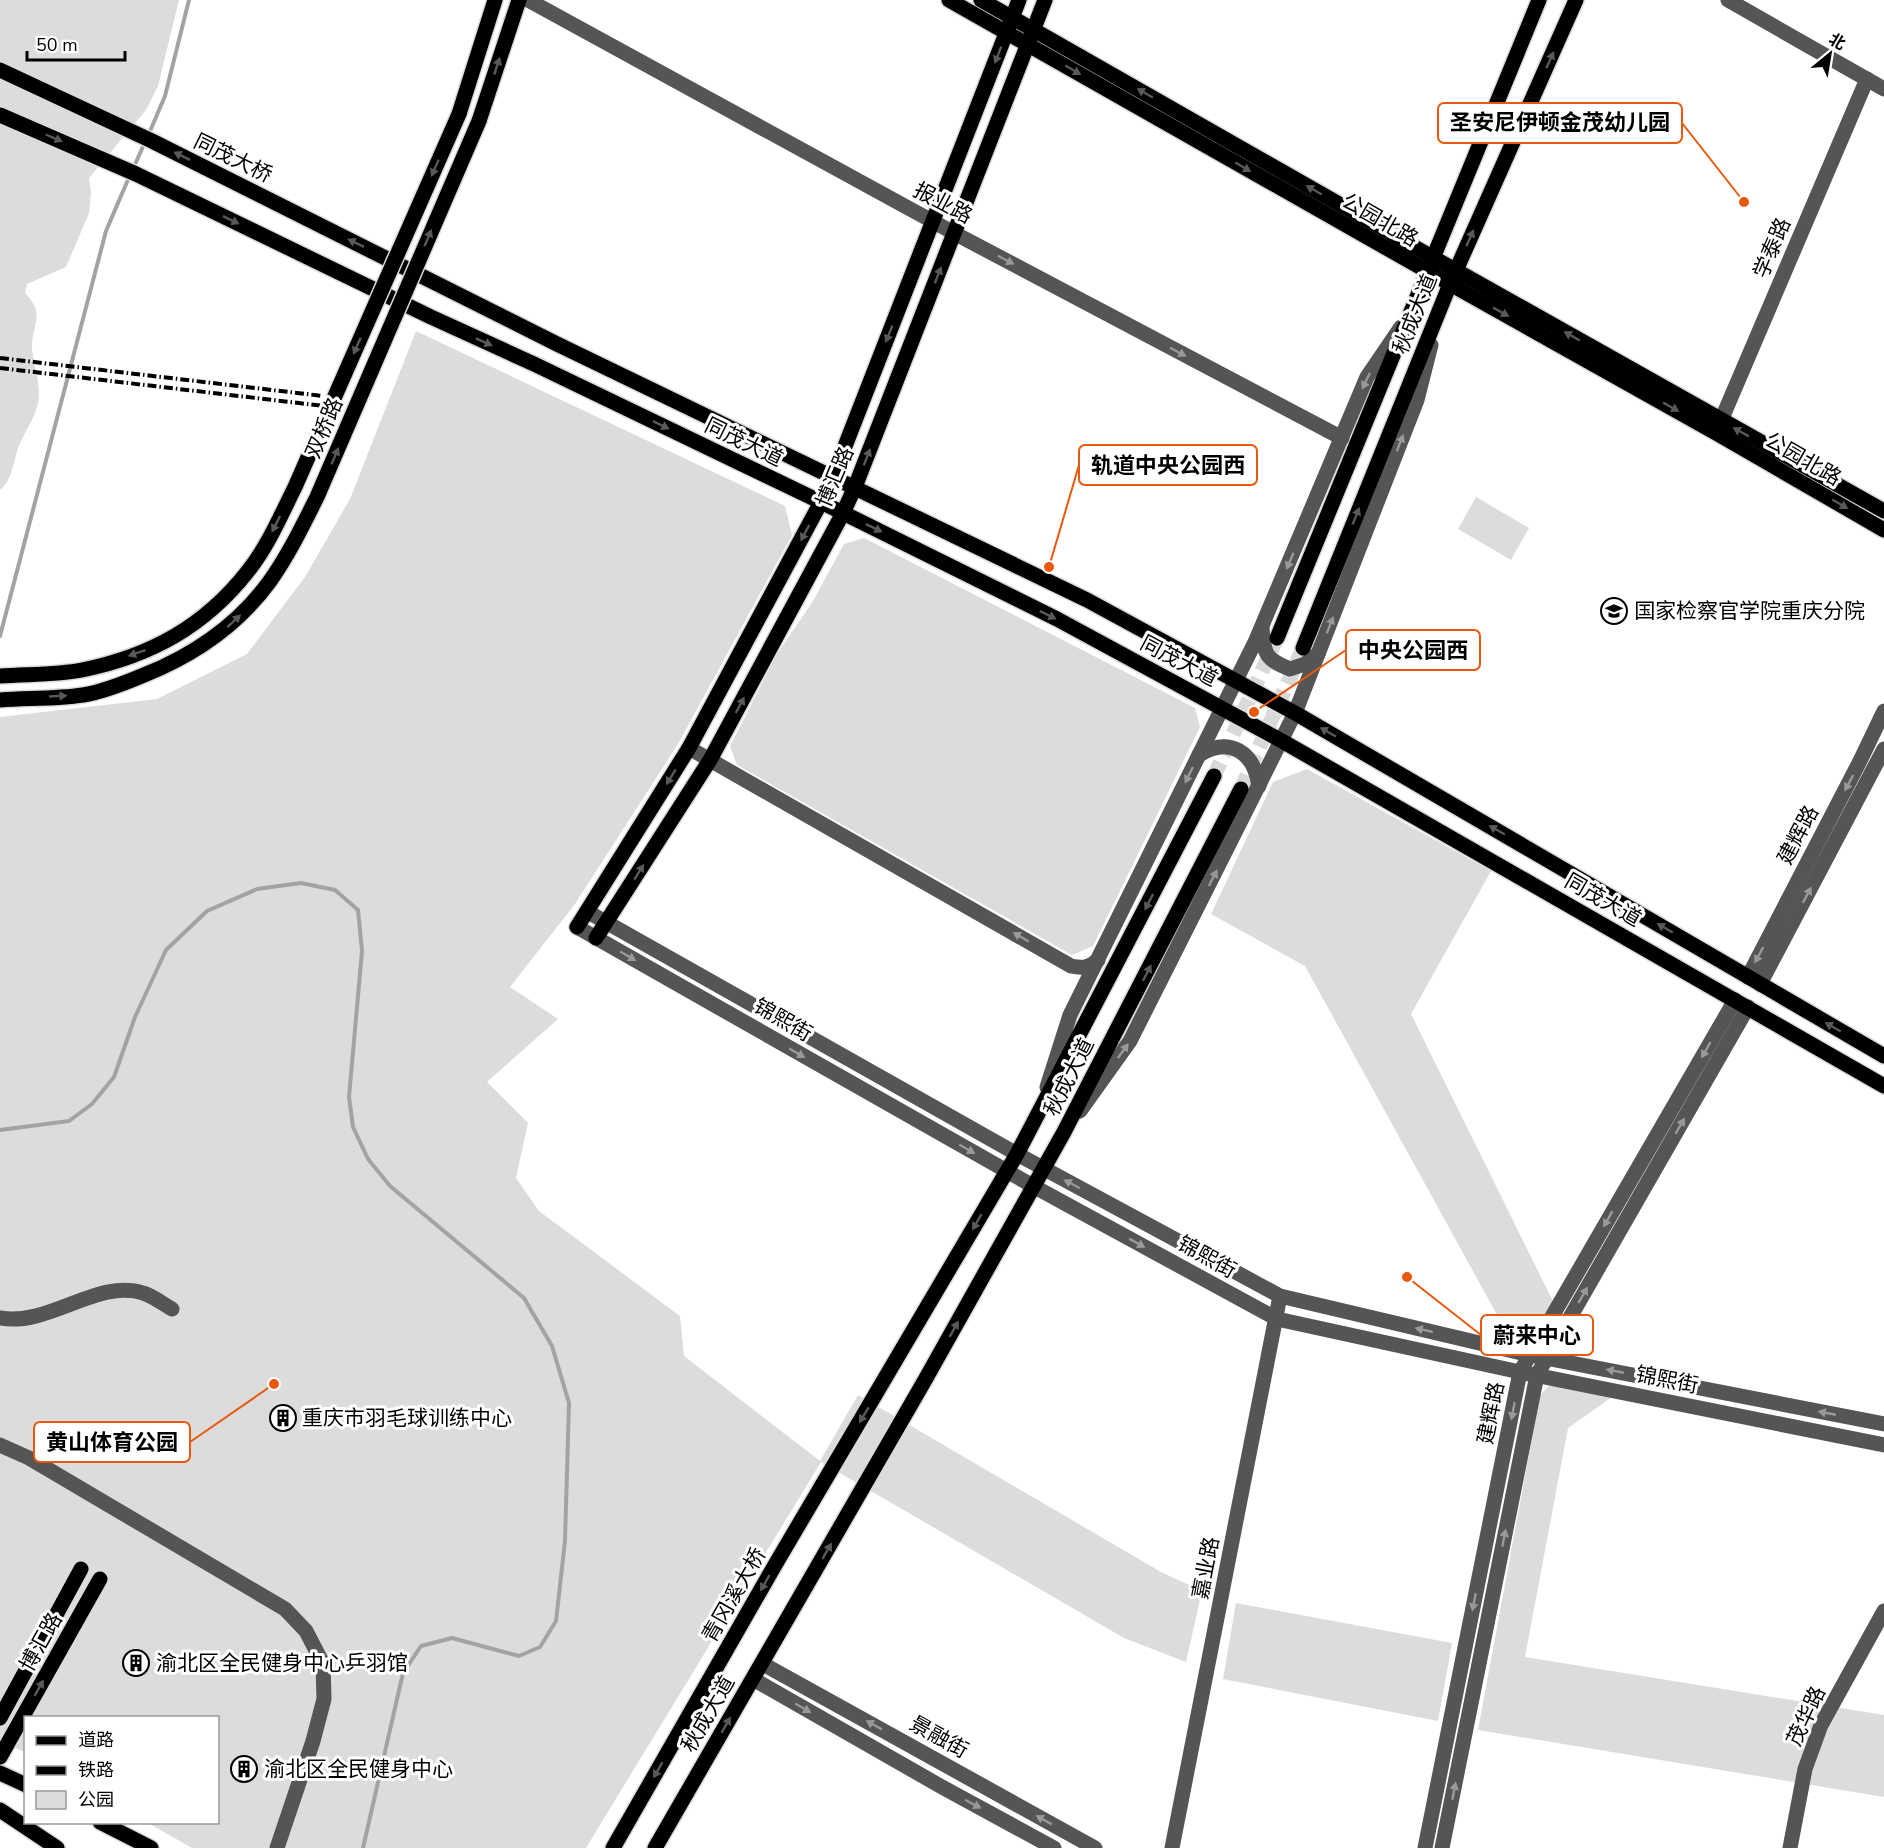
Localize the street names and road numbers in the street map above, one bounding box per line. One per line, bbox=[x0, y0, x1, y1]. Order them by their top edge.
street label: 同茂大桥 bbox=[189, 127, 277, 189]
street label: 报业路 bbox=[909, 176, 977, 230]
street label: 公园北路 bbox=[1337, 187, 1423, 253]
street label: 学泰路 bbox=[1747, 214, 1797, 282]
street label: 秋成大道 bbox=[1386, 270, 1444, 358]
street label: 双桥路 bbox=[299, 394, 349, 462]
street label: 同茂大道 bbox=[700, 411, 788, 473]
street label: 公园北路 bbox=[1760, 426, 1846, 492]
street label: 博汇路 bbox=[810, 443, 860, 511]
street label: 同茂大道 bbox=[1135, 629, 1223, 693]
street label: 建辉路 bbox=[1771, 801, 1825, 869]
street label: 同茂大道 bbox=[1560, 867, 1646, 933]
street label: 锦熙街 bbox=[749, 992, 817, 1048]
street label: 秋成大道 bbox=[1037, 1033, 1101, 1121]
street label: 锦熙街 bbox=[1173, 1229, 1241, 1285]
street label: 锦熙街 bbox=[1633, 1360, 1701, 1400]
street label: 建辉路 bbox=[1471, 1379, 1511, 1447]
street label: 嘉业路 bbox=[1186, 1534, 1226, 1602]
street label: 青冈溪大桥 bbox=[696, 1543, 772, 1647]
street label: 博汇路 bbox=[13, 1608, 69, 1676]
street label: 秋成大道 bbox=[675, 1671, 741, 1757]
street label: 茂华路 bbox=[1780, 1682, 1832, 1750]
street label: 景融街 bbox=[905, 1709, 973, 1765]

